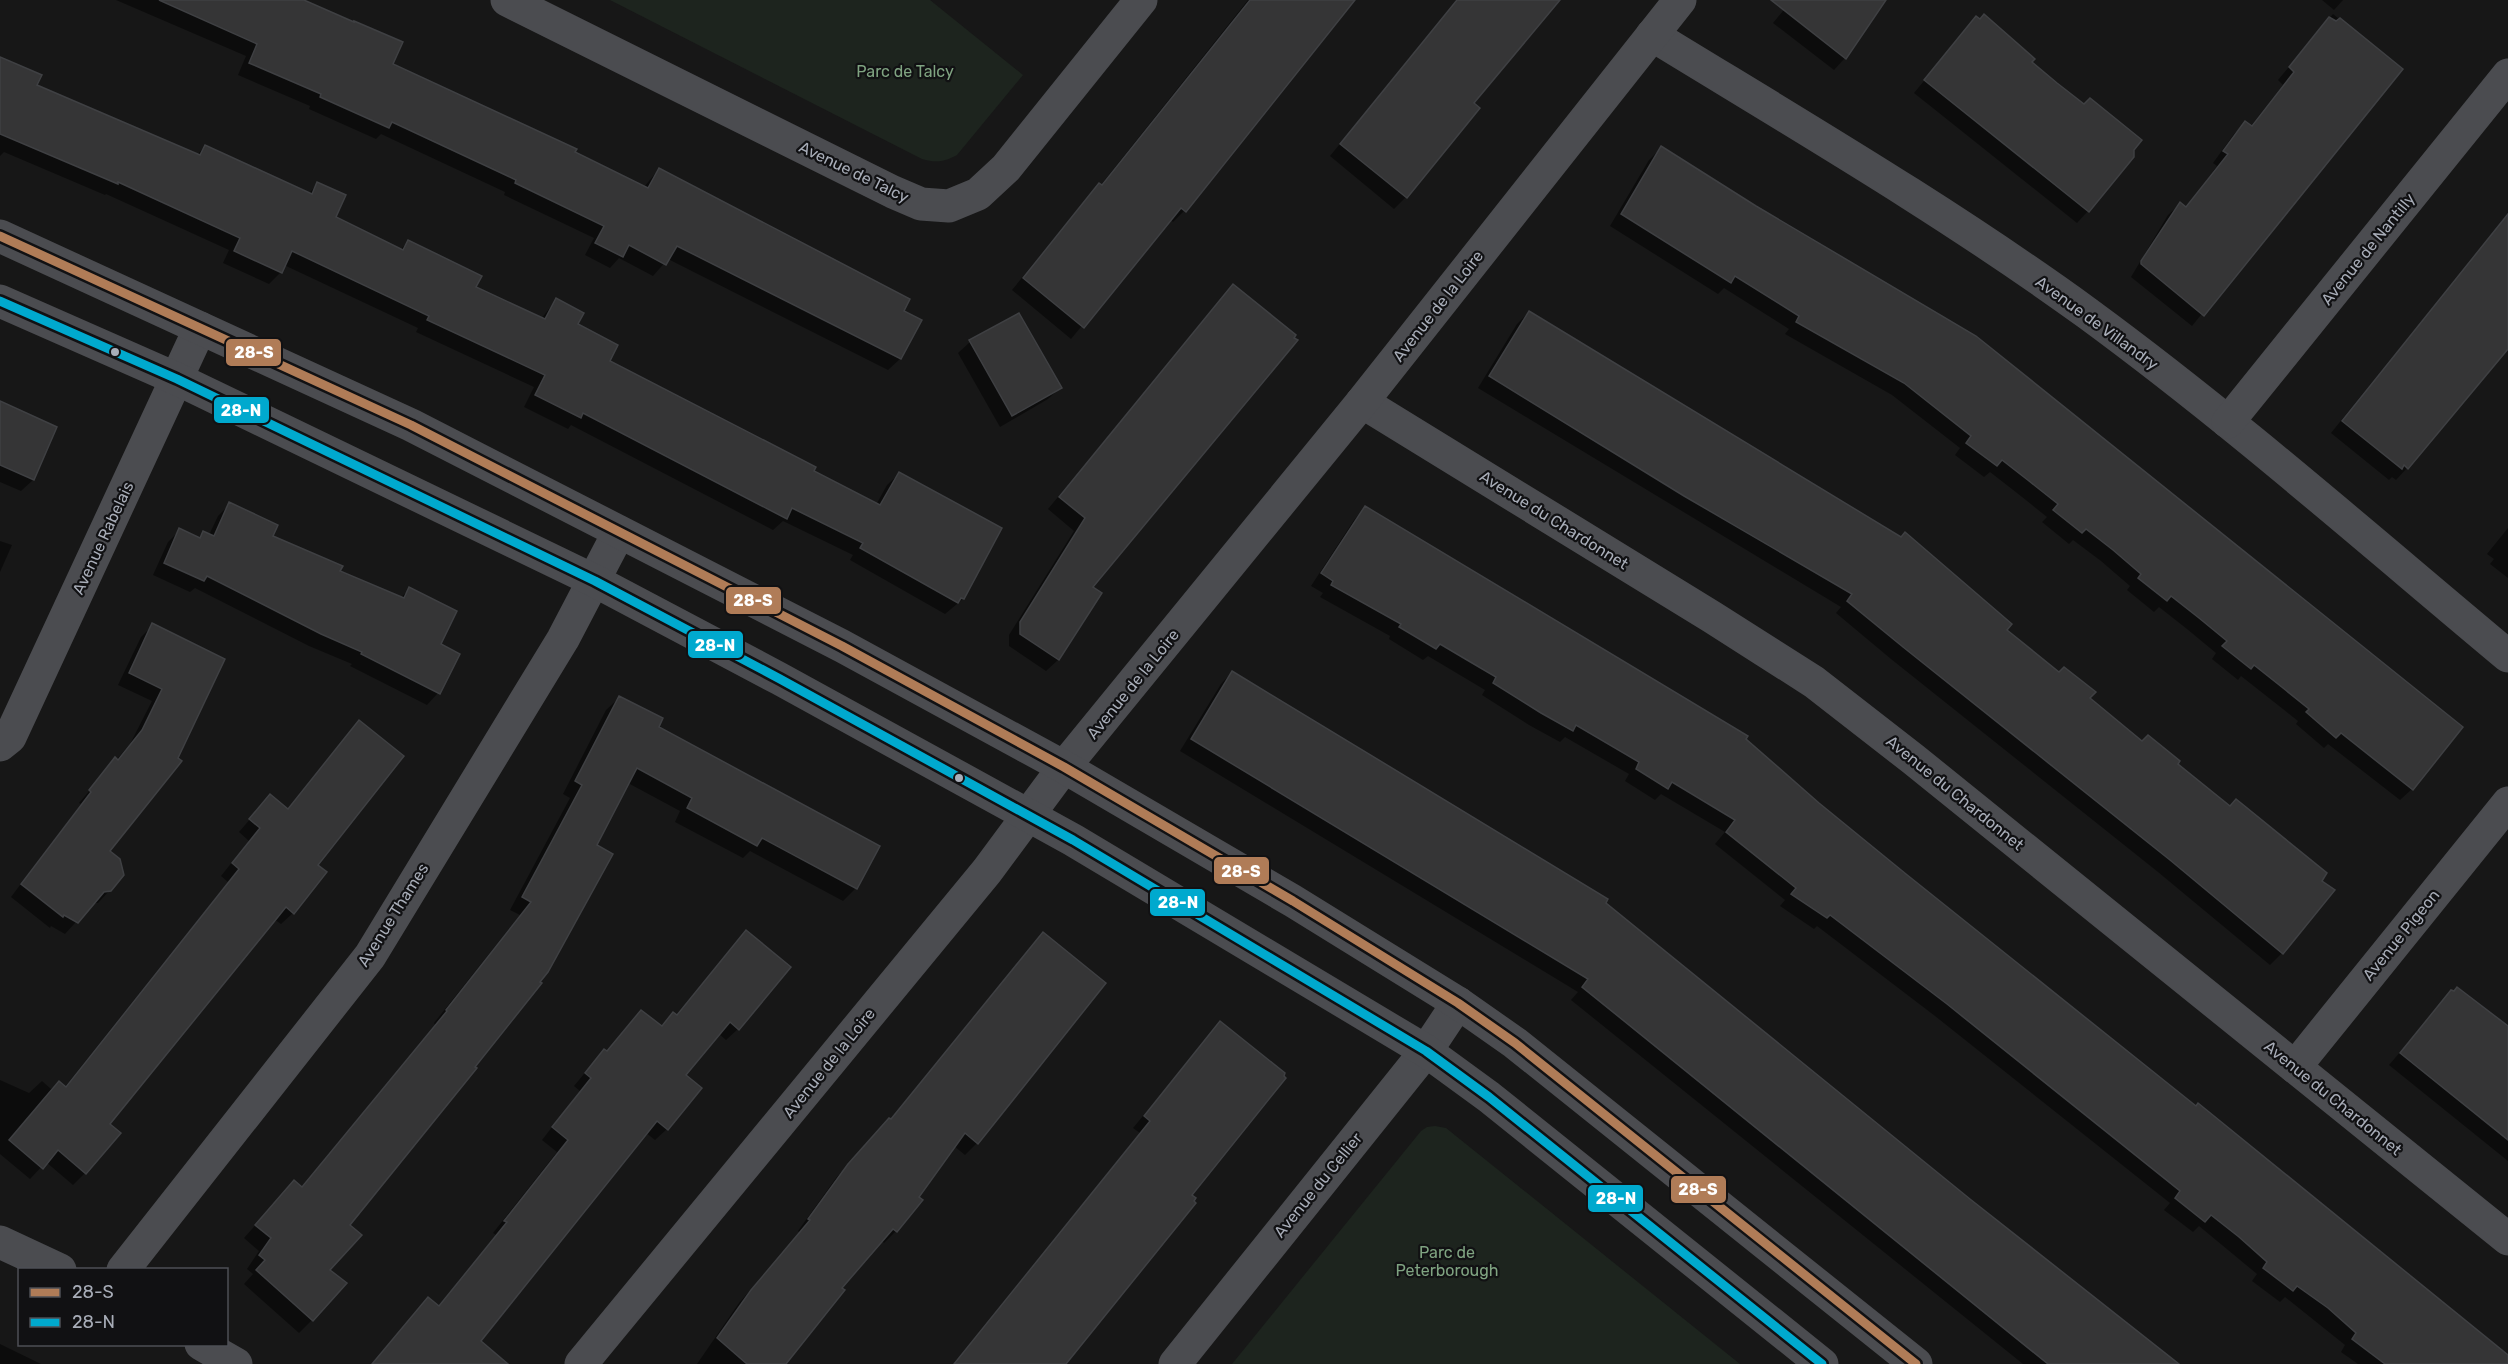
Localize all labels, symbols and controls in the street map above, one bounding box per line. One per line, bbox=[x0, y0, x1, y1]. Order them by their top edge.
park label: Parc de Talcy bbox=[856, 62, 954, 81]
street label: Avenue de Talcy bbox=[796, 137, 912, 207]
street label: Avenue de Nantilly bbox=[2317, 189, 2419, 309]
street label: Avenue de la Loire bbox=[1389, 247, 1487, 365]
street label: Avenue de Villandry bbox=[2032, 272, 2162, 374]
line badge: 28-S bbox=[225, 338, 282, 367]
text: 28-S bbox=[234, 343, 274, 362]
unlabelled marker bbox=[109, 346, 121, 358]
line badge: 28-N bbox=[213, 396, 270, 424]
text: 28-N bbox=[221, 401, 261, 420]
street label: Avenue du Chardonnet bbox=[1476, 467, 1632, 573]
street label: Avenue Rabelais bbox=[69, 478, 137, 598]
line badge: 28-S bbox=[725, 586, 782, 615]
text: 28-S bbox=[733, 591, 773, 610]
street label: Avenue de la Loire bbox=[1083, 625, 1183, 743]
line badge: 28-N bbox=[687, 630, 744, 659]
text: 28-N bbox=[695, 636, 735, 655]
street label: Avenue du Chardonnet bbox=[1882, 732, 2028, 854]
unlabelled marker bbox=[953, 772, 965, 784]
line badge: 28-S bbox=[1213, 856, 1270, 885]
street label: Avenue Thames bbox=[354, 860, 432, 970]
text: 28-S bbox=[1221, 862, 1261, 881]
street label: Avenue Pigeon bbox=[2359, 886, 2443, 984]
line badge: 28-N bbox=[1149, 888, 1206, 917]
text: 28-N bbox=[1158, 893, 1198, 912]
street label: Avenue de la Loire bbox=[779, 1004, 879, 1122]
street label: Avenue du Chardonnet bbox=[2260, 1037, 2406, 1159]
street label: Avenue du Cellier bbox=[1270, 1129, 1366, 1241]
line badge: 28-S bbox=[1670, 1175, 1727, 1204]
text: 28-S bbox=[1678, 1180, 1718, 1199]
line badge: 28-N bbox=[1587, 1184, 1644, 1213]
text: 28-N bbox=[1596, 1189, 1636, 1208]
park label: Parc de Peterborough bbox=[1395, 1243, 1499, 1280]
legend bbox=[18, 1268, 228, 1346]
text: 28-S bbox=[72, 1281, 114, 1303]
text: 28-N bbox=[72, 1311, 115, 1333]

